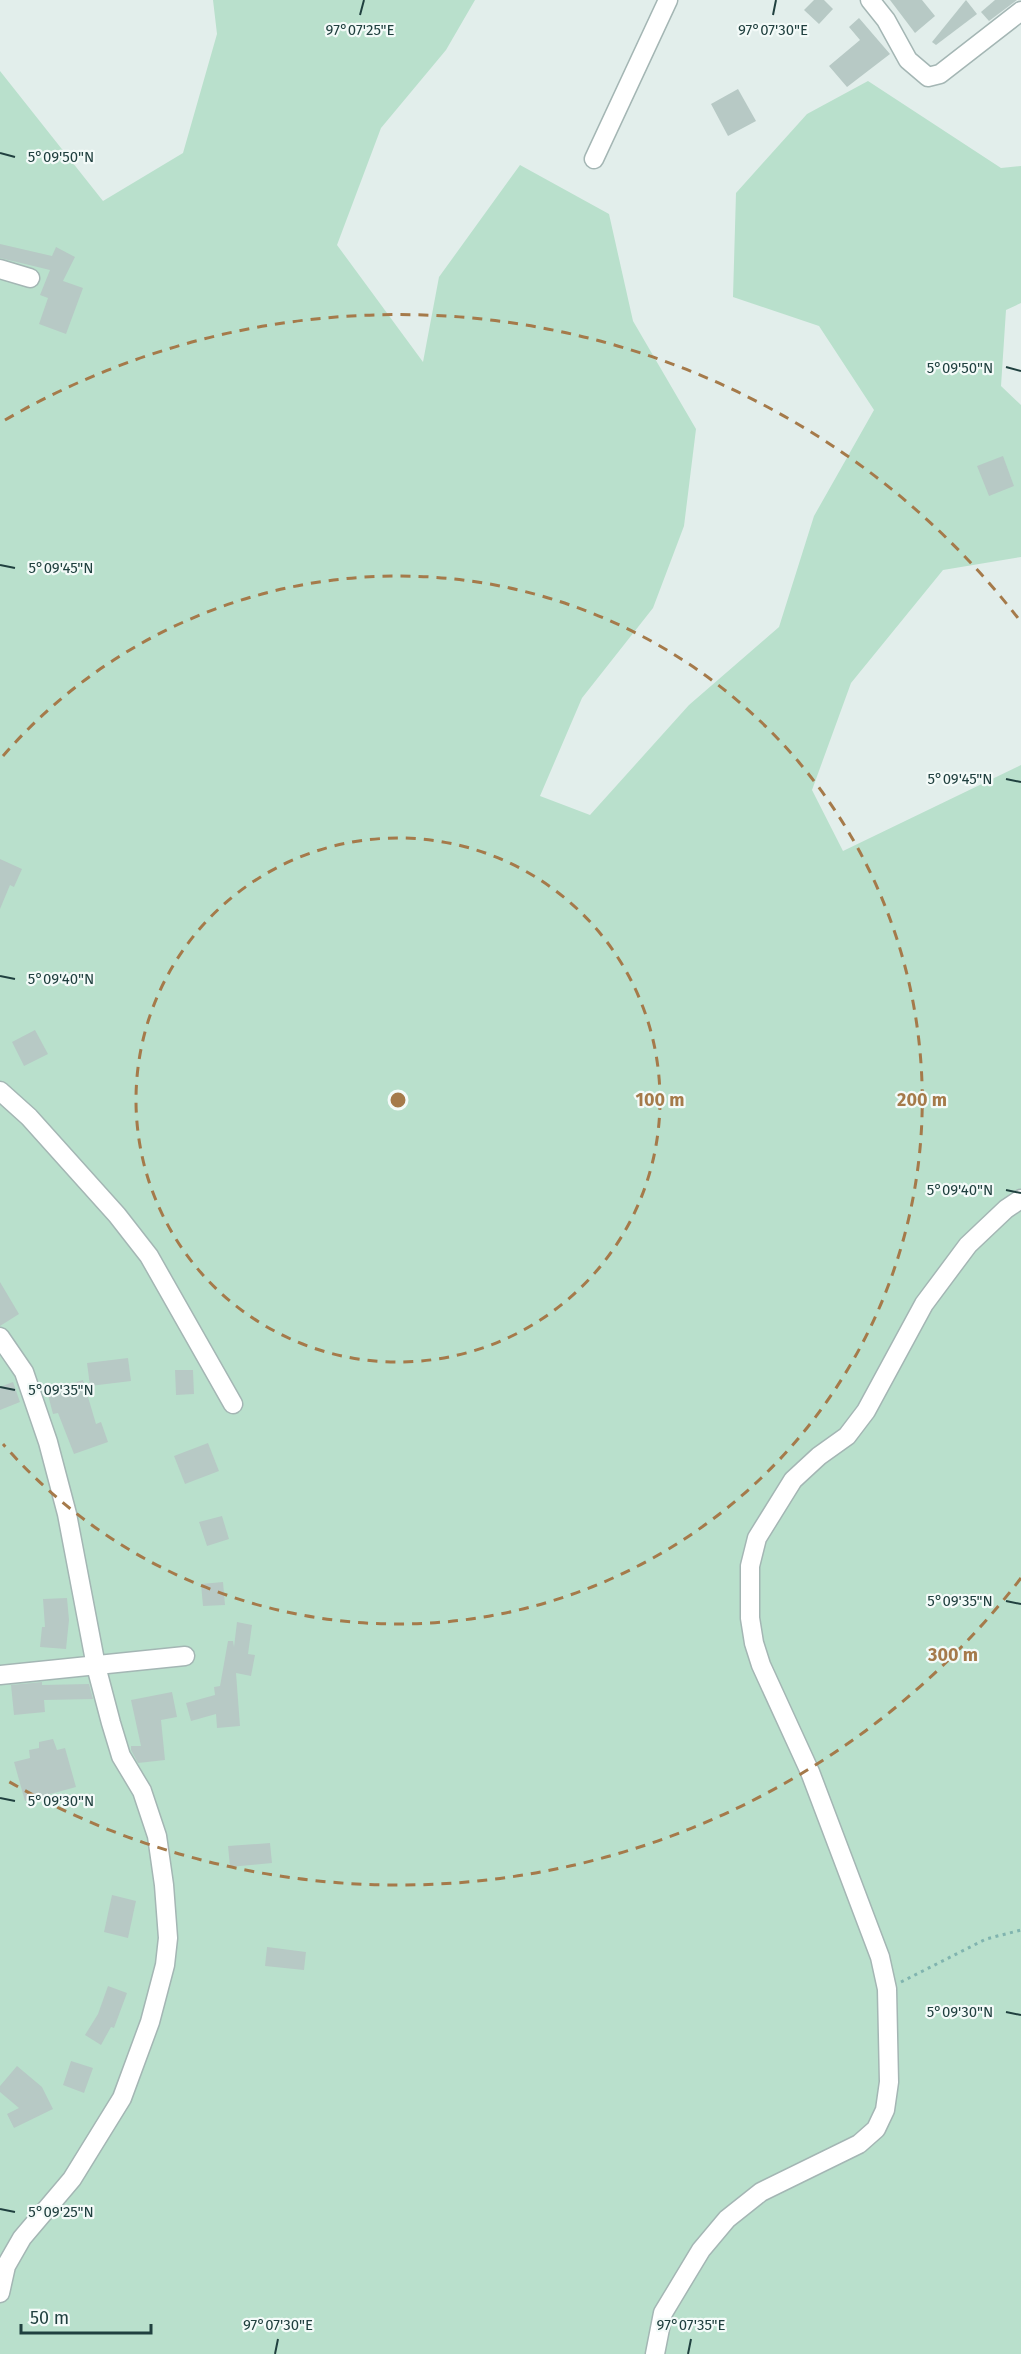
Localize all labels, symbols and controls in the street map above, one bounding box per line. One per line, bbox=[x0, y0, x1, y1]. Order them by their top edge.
text: 97°07'25"E bbox=[326, 21, 394, 39]
text: 97°07'30"E bbox=[738, 21, 808, 39]
text: 5°09'50"N bbox=[28, 148, 94, 166]
text: 5°09'50"N bbox=[927, 359, 993, 377]
text: 5°09'45"N bbox=[28, 559, 94, 577]
text: 5°09'45"N bbox=[927, 770, 993, 788]
text: 5°09'40"N bbox=[28, 970, 94, 988]
text: 100 m bbox=[636, 1089, 684, 1111]
text: 200 m bbox=[897, 1089, 947, 1111]
centre of rings bbox=[388, 1090, 408, 1110]
text: 5°09'40"N bbox=[927, 1181, 993, 1199]
text: 5°09'35"N bbox=[28, 1381, 94, 1399]
text: 5°09'35"N bbox=[927, 1592, 993, 1610]
text: 300 m bbox=[927, 1644, 978, 1666]
text: 5°09'30"N bbox=[28, 1792, 94, 1810]
text: 5°09'30"N bbox=[927, 2003, 993, 2021]
text: 5°09'25"N bbox=[28, 2203, 94, 2221]
scale bar bbox=[21, 2297, 152, 2335]
text: 50 m bbox=[30, 2307, 69, 2329]
text: 97°07'30"E bbox=[243, 2316, 313, 2334]
text: 97°07'35"E bbox=[656, 2316, 726, 2334]

